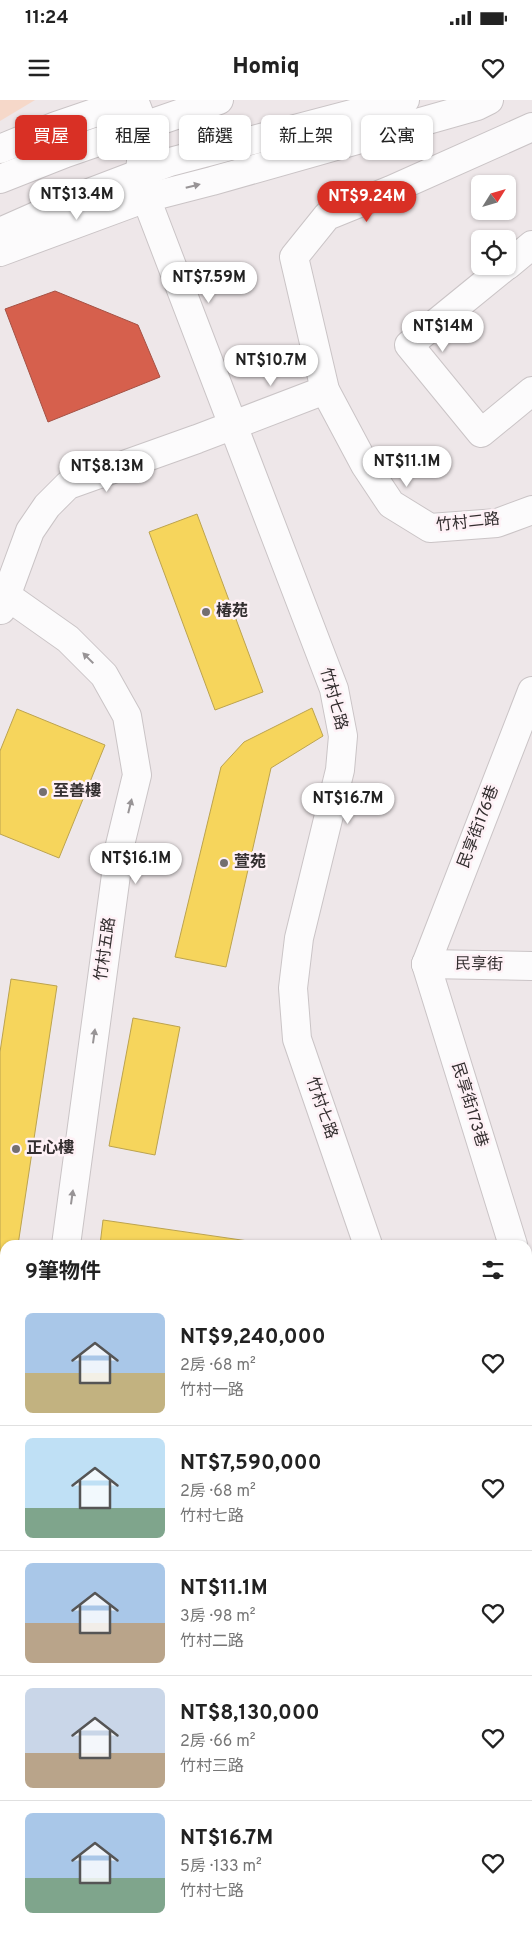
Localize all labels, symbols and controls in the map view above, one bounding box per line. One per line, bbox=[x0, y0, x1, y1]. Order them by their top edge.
text: 11:24 bbox=[25, 6, 69, 30]
icon: menu bbox=[25, 54, 53, 82]
text: Homiq bbox=[232, 54, 300, 81]
icon: heart bbox=[479, 54, 507, 82]
chip: 買屋 bbox=[15, 115, 87, 160]
chip: 租屋 bbox=[97, 115, 169, 160]
chip: 篩選 bbox=[179, 115, 251, 160]
chip: 新上架 bbox=[261, 115, 351, 160]
chip: 公寓 bbox=[361, 115, 433, 160]
north arrow bbox=[471, 175, 516, 220]
map controls bbox=[471, 175, 516, 275]
pin: NT$13.4M bbox=[25, 178, 129, 221]
pin: NT$9.24M bbox=[315, 180, 419, 223]
one-way arrow bbox=[186, 181, 201, 189]
text: NT$13.4M bbox=[40, 185, 114, 205]
text: NT$9.24M bbox=[328, 187, 406, 207]
button: locate bbox=[471, 230, 516, 275]
pin: NT$7.59M bbox=[157, 262, 261, 304]
text: NT$7.59M bbox=[172, 268, 246, 288]
pin: NT$14M bbox=[402, 310, 484, 353]
text: NT$14M bbox=[413, 317, 473, 337]
pin: NT$10.7M bbox=[219, 344, 323, 387]
text: NT$10.7M bbox=[235, 351, 307, 371]
pin: NT$11.1M bbox=[355, 446, 459, 488]
pin: NT$8.13M bbox=[55, 450, 159, 493]
text: NT$11.1M bbox=[374, 452, 440, 472]
text: NT$8.13M bbox=[70, 457, 144, 477]
street label: 竹村二路 bbox=[435, 510, 501, 536]
place label: 椿苑 bbox=[216, 601, 248, 622]
marker: 椿苑 bbox=[200, 606, 212, 618]
one-way arrow bbox=[82, 652, 94, 664]
street label: 竹村七路 bbox=[315, 665, 351, 733]
place label: 至善樓 bbox=[53, 782, 101, 802]
pin: NT$16.7M bbox=[296, 782, 400, 825]
street label: 民享街176巷 bbox=[454, 783, 504, 871]
marker: 至善樓 bbox=[37, 786, 49, 798]
text: NT$16.7M bbox=[312, 789, 384, 809]
one-way arrow bbox=[126, 799, 134, 814]
pin: NT$16.1M bbox=[84, 842, 188, 885]
text: NT$16.1M bbox=[101, 849, 171, 869]
place label: 萱苑 bbox=[234, 853, 266, 873]
marker: 萱苑 bbox=[218, 857, 230, 869]
street label: 竹村五路 bbox=[92, 916, 120, 982]
street label: 民享街 bbox=[455, 955, 503, 975]
one-way arrow bbox=[90, 1027, 98, 1043]
street label: 民享街173巷 bbox=[447, 1060, 491, 1150]
street label: 竹村七路 bbox=[301, 1074, 341, 1142]
place label: 正心樓 bbox=[26, 1139, 74, 1159]
marker: 正心樓 bbox=[10, 1143, 22, 1155]
one-way arrow bbox=[68, 1188, 76, 1204]
icon: filters bbox=[479, 1256, 507, 1284]
text: 9筆物件 bbox=[25, 1259, 101, 1286]
text: NT$9,240,000 bbox=[180, 1324, 325, 1351]
icon: home bbox=[65, 1333, 125, 1393]
icon: heart bbox=[479, 1349, 507, 1377]
text: 2房 · 68 m² bbox=[180, 1356, 256, 1376]
text: 竹村一路 bbox=[180, 1381, 244, 1401]
text: NT$7,590,000 bbox=[180, 1450, 322, 1477]
icon: home bbox=[65, 1458, 125, 1518]
icon: heart bbox=[479, 1474, 507, 1502]
text: 2房 · 68 m² bbox=[180, 1482, 256, 1502]
text: 竹村七路 bbox=[180, 1507, 244, 1527]
text: NT$11.1M bbox=[180, 1575, 268, 1602]
icon: home bbox=[65, 1583, 125, 1643]
icon: heart bbox=[479, 1599, 507, 1627]
text: 3房 · 98 m² bbox=[180, 1607, 256, 1627]
text: 竹村二路 bbox=[180, 1632, 244, 1652]
text: NT$8,130,000 bbox=[180, 1700, 320, 1727]
icon: home bbox=[65, 1708, 125, 1768]
icon: heart bbox=[479, 1724, 507, 1752]
text: 2房 · 66 m² bbox=[180, 1732, 256, 1752]
text: 竹村三路 bbox=[180, 1757, 244, 1777]
text: NT$16.7M bbox=[180, 1825, 273, 1852]
icon: home bbox=[65, 1833, 125, 1893]
icon: heart bbox=[479, 1849, 507, 1877]
text: 5房 · 133 m² bbox=[180, 1857, 262, 1877]
text: 竹村七路 bbox=[180, 1882, 244, 1902]

